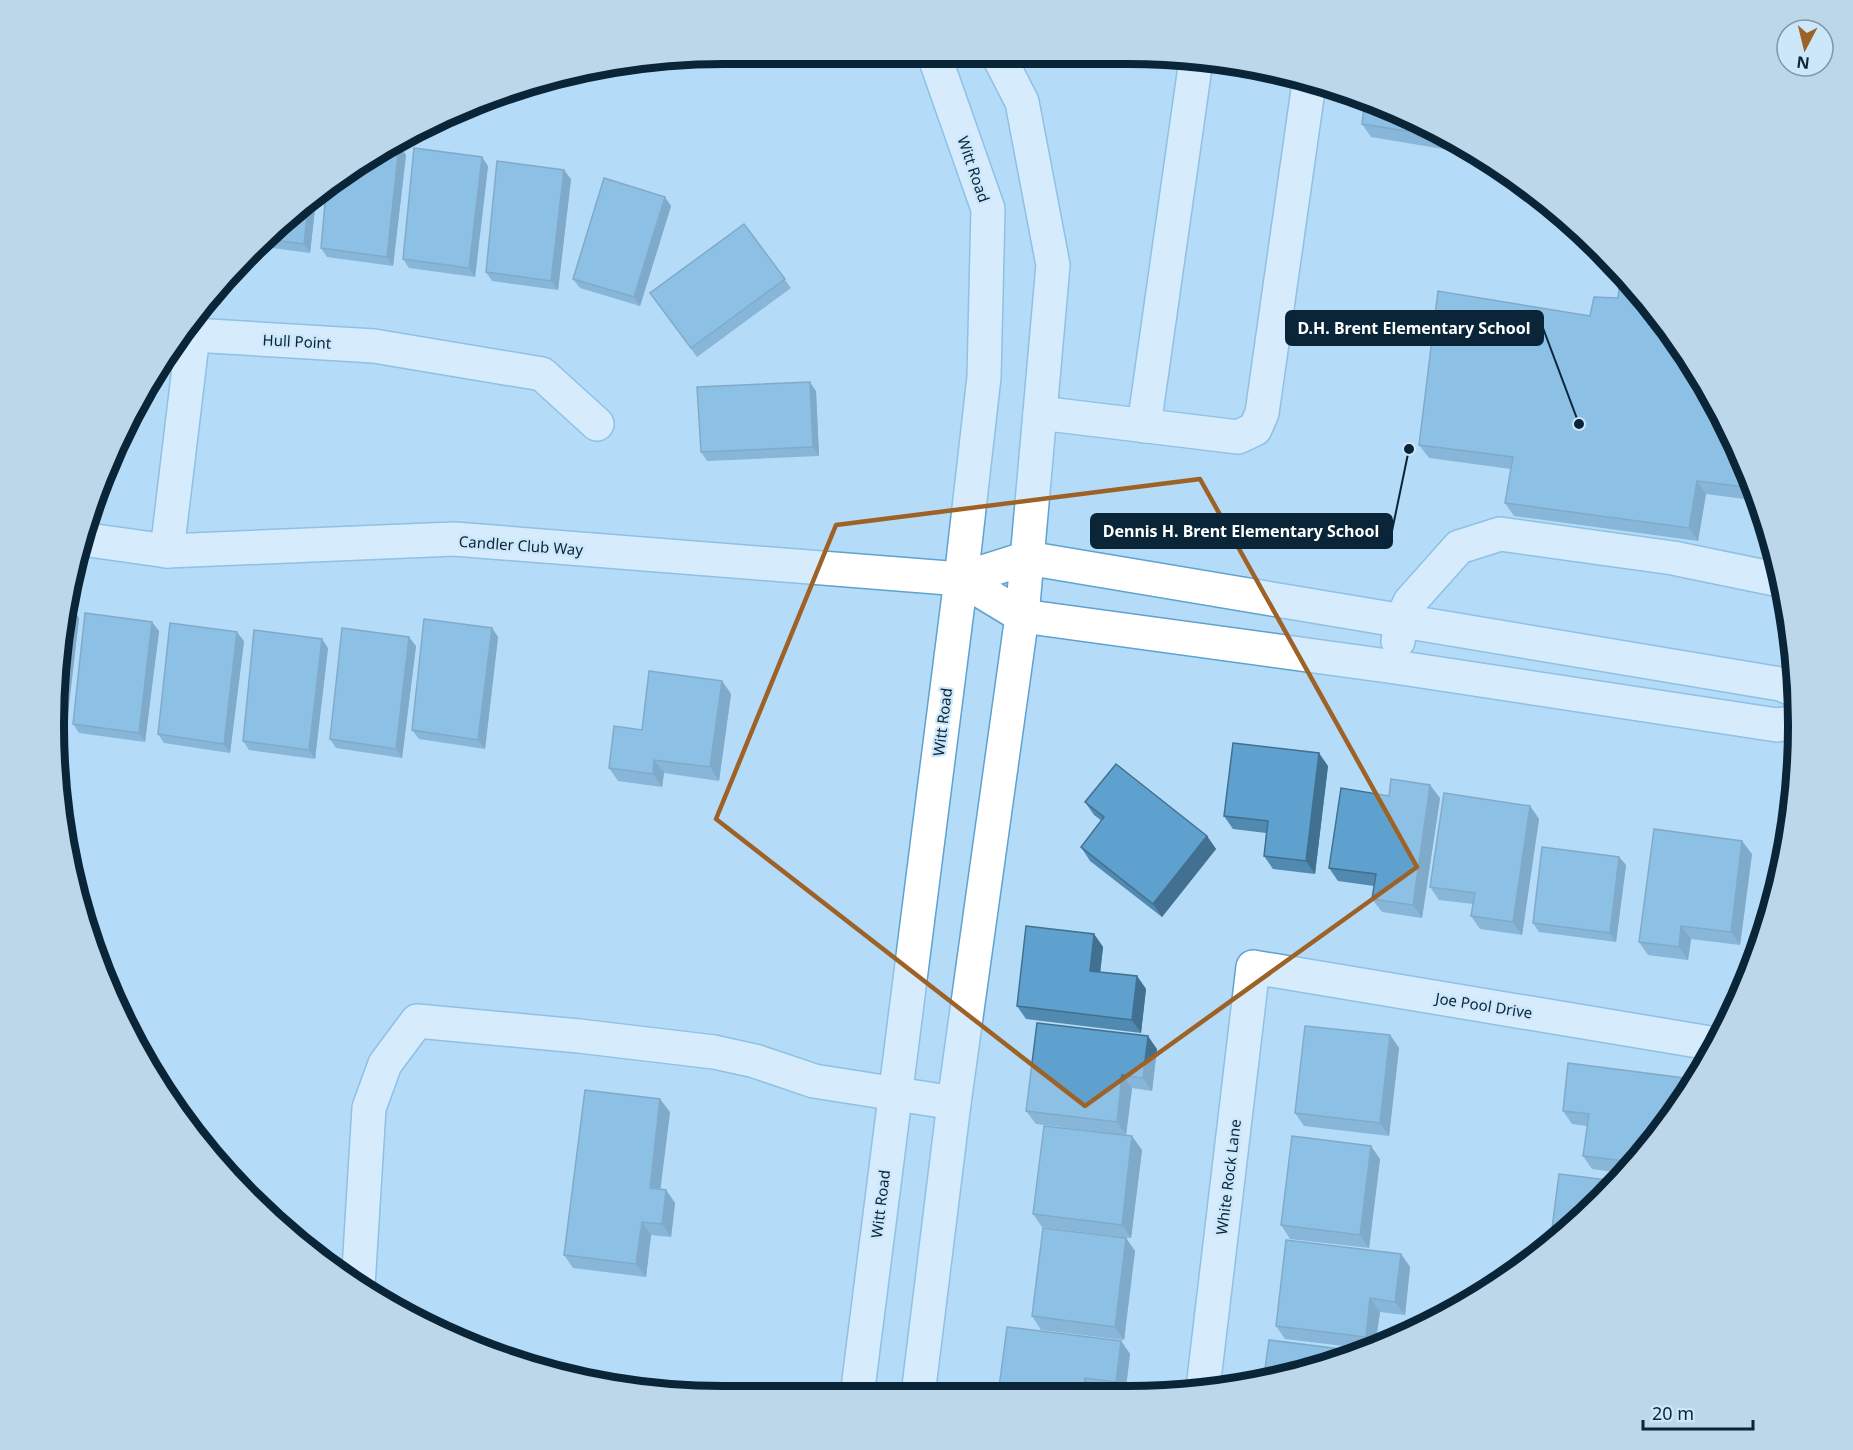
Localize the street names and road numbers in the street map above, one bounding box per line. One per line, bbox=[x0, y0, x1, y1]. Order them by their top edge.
street label: Witt Road bbox=[953, 133, 995, 205]
street label: Hull Point bbox=[262, 329, 332, 353]
street label: Candler Club Way bbox=[458, 531, 584, 559]
street label: Witt Road bbox=[928, 687, 956, 757]
street label: Joe Pool Drive bbox=[1432, 987, 1534, 1023]
street label: White Rock Lane bbox=[1211, 1118, 1245, 1236]
street label: Witt Road bbox=[866, 1169, 894, 1239]

